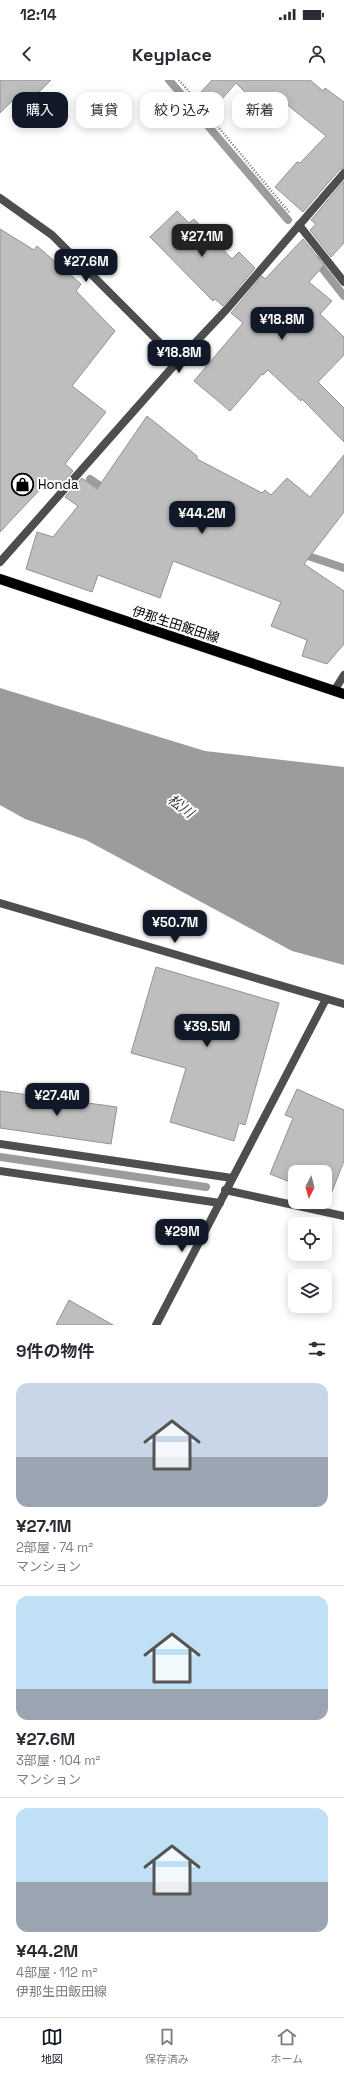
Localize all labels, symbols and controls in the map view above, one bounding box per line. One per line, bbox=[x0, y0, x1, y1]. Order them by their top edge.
text: 12:14 bbox=[20, 5, 56, 24]
icon: back bbox=[16, 43, 38, 65]
text: Keyplace bbox=[132, 43, 212, 66]
icon: person bbox=[306, 43, 328, 65]
chip: 購入 bbox=[12, 92, 68, 128]
chip: 賃貸 bbox=[76, 92, 132, 128]
chip: 絞り込み bbox=[140, 92, 224, 128]
chip: 新着 bbox=[232, 92, 288, 128]
pin: ¥27.1M bbox=[169, 224, 235, 258]
text: ¥27.1M bbox=[181, 228, 223, 245]
pin: ¥27.6M bbox=[53, 249, 119, 283]
text: ¥27.6M bbox=[63, 253, 109, 270]
pin: ¥18.8M bbox=[249, 307, 315, 341]
text: ¥18.8M bbox=[260, 311, 304, 328]
pin: ¥18.8M bbox=[146, 340, 212, 374]
text: ¥18.8M bbox=[157, 344, 201, 361]
shop icon: Honda bbox=[10, 471, 36, 497]
place label: Honda bbox=[38, 476, 79, 493]
pin: ¥44.2M bbox=[169, 501, 235, 535]
text: ¥44.2M bbox=[178, 505, 226, 522]
street label: 伊那生田飯田線 bbox=[130, 602, 222, 647]
water label: 松川 bbox=[164, 790, 199, 823]
pin: ¥50.7M bbox=[142, 910, 208, 944]
text: ¥50.7M bbox=[152, 914, 198, 931]
pin: ¥39.5M bbox=[174, 1014, 240, 1048]
text: ¥39.5M bbox=[183, 1018, 231, 1035]
pin: ¥27.4M bbox=[24, 1083, 90, 1117]
text: ¥27.4M bbox=[34, 1087, 80, 1104]
north arrow bbox=[288, 1165, 332, 1209]
map controls bbox=[288, 1165, 332, 1313]
button: locate bbox=[288, 1217, 332, 1261]
pin: ¥29M bbox=[158, 1219, 206, 1253]
text: ¥29M bbox=[164, 1223, 200, 1240]
button: layers bbox=[288, 1269, 332, 1313]
icon: filters bbox=[306, 1338, 328, 1360]
text: 9件の物件 bbox=[16, 1340, 95, 1362]
icon: home bbox=[136, 1409, 208, 1481]
text: ¥27.1M bbox=[16, 1515, 72, 1537]
text: 2部屋 · 74 m² bbox=[16, 1539, 93, 1556]
text: マンション bbox=[16, 1558, 81, 1575]
icon: home bbox=[136, 1622, 208, 1694]
text: ¥27.6M bbox=[16, 1728, 75, 1750]
text: 3部屋 · 104 m² bbox=[16, 1752, 100, 1769]
text: マンション bbox=[16, 1771, 81, 1788]
icon: home bbox=[136, 1834, 208, 1906]
text: ¥44.2M bbox=[16, 1940, 78, 1962]
text: 4部屋 · 112 m² bbox=[16, 1964, 97, 1981]
text: 伊那生田飯田線 bbox=[16, 1983, 107, 2000]
tab: 地図 bbox=[41, 2026, 63, 2066]
tab: 保存済み bbox=[145, 2026, 189, 2066]
tab: ホーム bbox=[270, 2026, 303, 2066]

